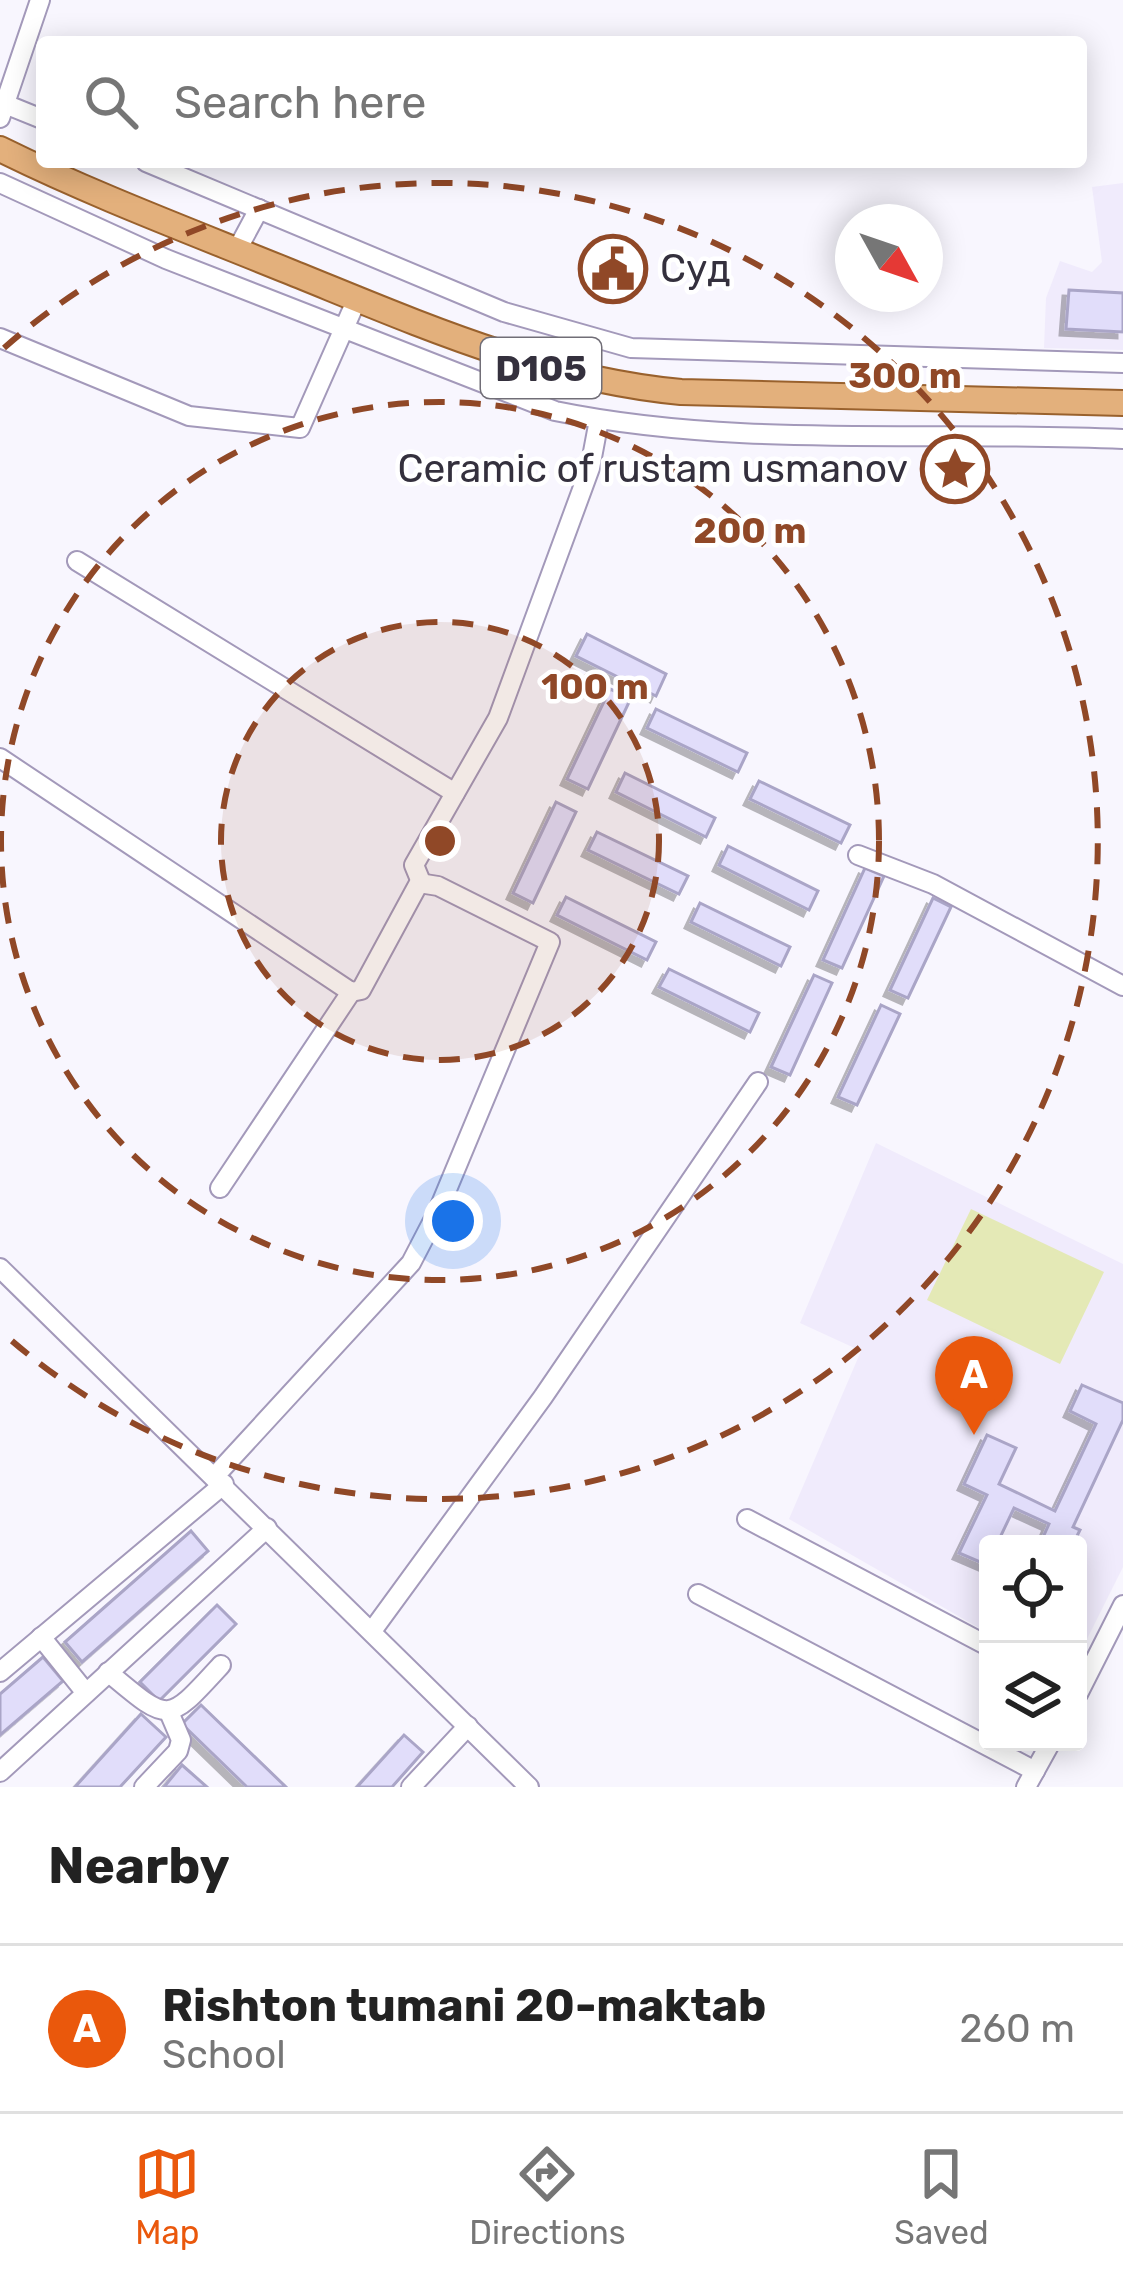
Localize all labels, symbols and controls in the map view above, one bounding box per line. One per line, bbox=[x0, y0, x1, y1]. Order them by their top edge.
search box bbox=[36, 36, 1087, 168]
icon: search bbox=[78, 69, 144, 135]
text: Search here bbox=[174, 76, 426, 129]
north arrow bbox=[835, 204, 943, 312]
public building icon: Суд bbox=[578, 234, 648, 304]
place label: Суд bbox=[660, 246, 731, 292]
road number: D105 bbox=[481, 338, 601, 398]
text: 300 m bbox=[848, 354, 962, 397]
place icon: Ceramic of rustam usmanov bbox=[920, 434, 990, 504]
place label: Ceramic of rustam usmanov bbox=[397, 446, 908, 492]
text: 200 m bbox=[693, 509, 807, 552]
text: 100 m bbox=[541, 665, 649, 708]
centre of rings bbox=[419, 820, 461, 862]
your location bbox=[423, 1191, 483, 1251]
pin: A bbox=[935, 1336, 1013, 1435]
map controls bbox=[979, 1535, 1087, 1751]
button: locate bbox=[979, 1535, 1087, 1643]
button: layers bbox=[979, 1643, 1087, 1751]
text: Nearby bbox=[48, 1835, 230, 1896]
text: Rishton tumani 20-maktab bbox=[162, 1979, 766, 2032]
text: A bbox=[73, 2006, 101, 2052]
text: 260 m bbox=[960, 2006, 1075, 2052]
text: School bbox=[162, 2032, 286, 2078]
tab: Map bbox=[134, 2141, 200, 2252]
tab: Directions bbox=[469, 2141, 626, 2252]
tab: Saved bbox=[894, 2141, 989, 2252]

